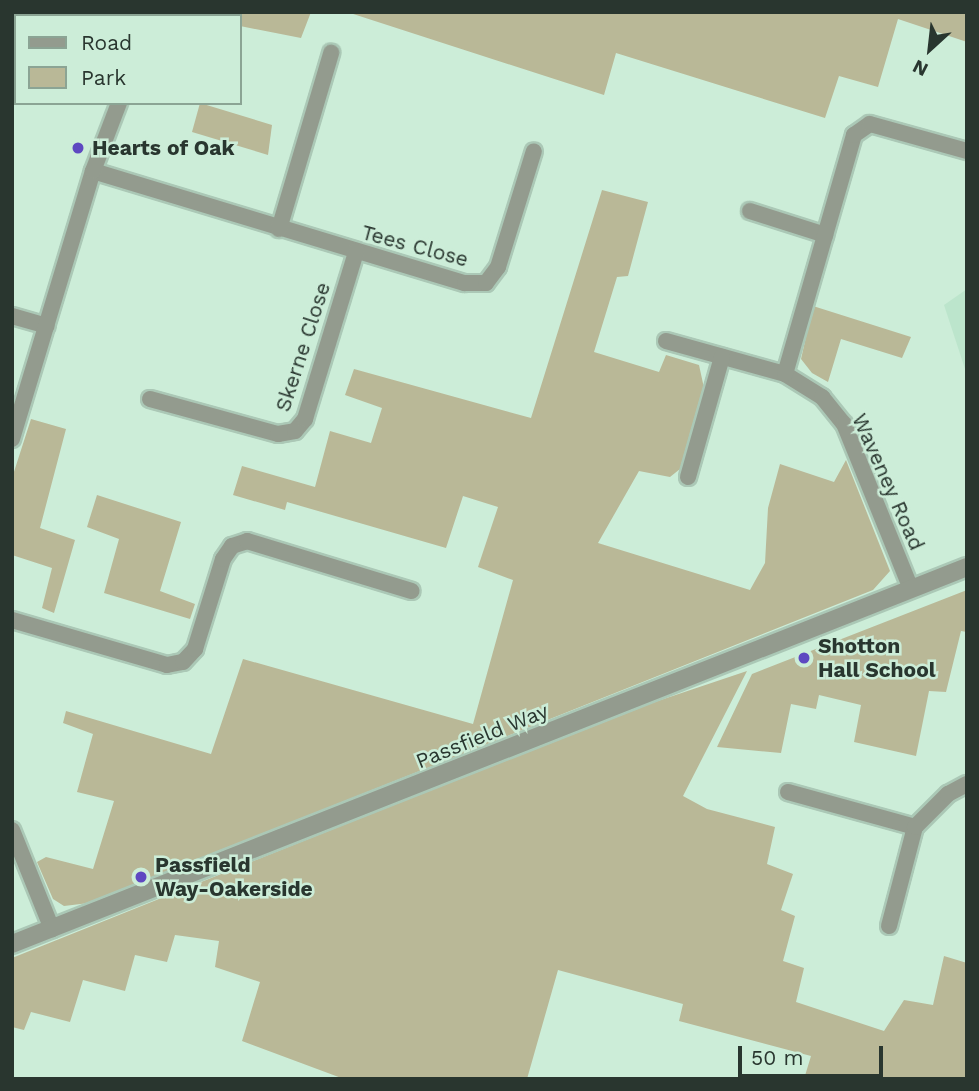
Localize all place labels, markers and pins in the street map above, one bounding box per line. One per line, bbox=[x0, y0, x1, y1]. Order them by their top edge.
place label: Hearts of Oak bbox=[92, 135, 235, 161]
marker: Hearts of Oak bbox=[70, 140, 86, 156]
place label: Shotton Hall School bbox=[818, 633, 936, 683]
marker: Shotton Hall School bbox=[796, 650, 812, 666]
place label: Passfield Way-Oakerside bbox=[155, 852, 313, 902]
marker: Passfield Way-Oakerside bbox=[133, 869, 149, 885]

